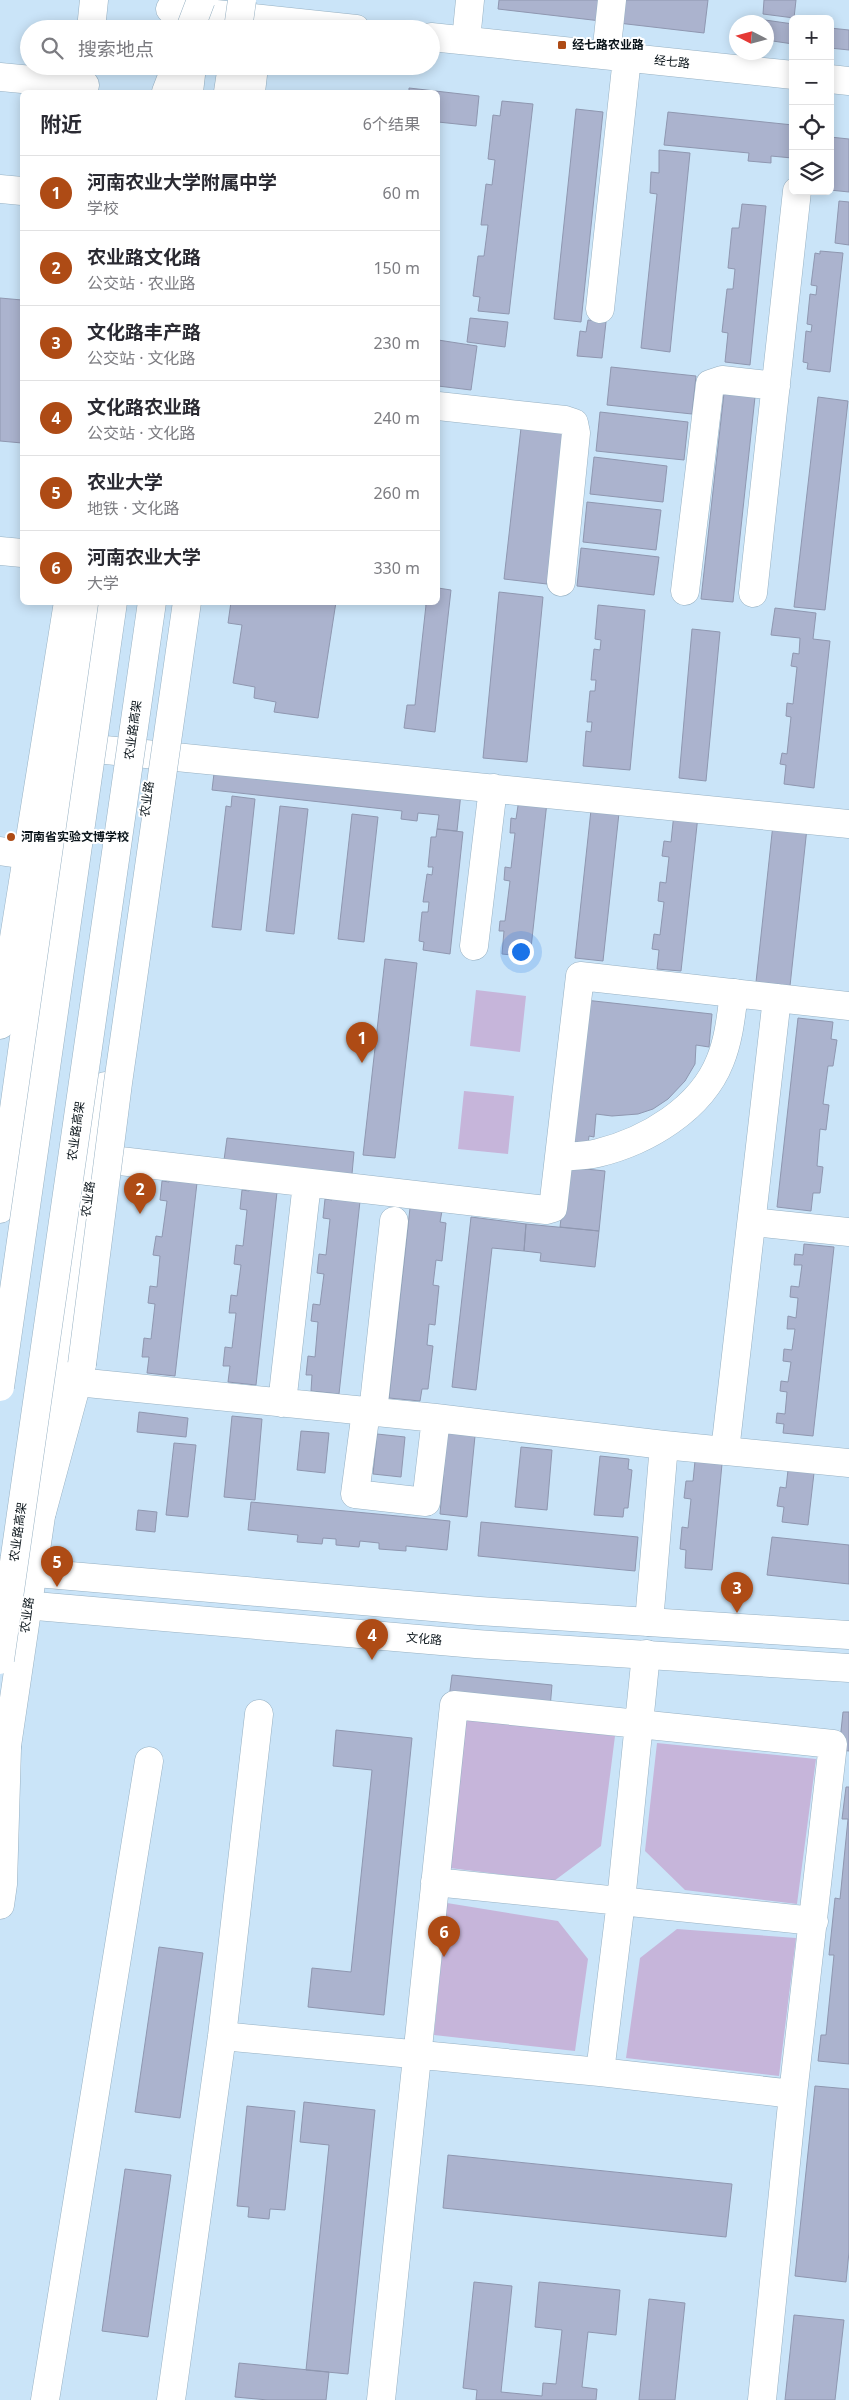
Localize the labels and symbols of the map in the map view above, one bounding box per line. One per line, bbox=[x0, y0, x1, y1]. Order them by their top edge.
north arrow bbox=[729, 15, 774, 60]
place label: 经七路农业路 bbox=[572, 36, 644, 53]
marker: 经七路农业路 bbox=[556, 39, 568, 51]
street label: 经七路 bbox=[653, 51, 691, 72]
street label: 农业路高架 bbox=[120, 699, 145, 761]
street label: 农业路 bbox=[136, 780, 157, 818]
place label: 河南省实验文博学校 bbox=[21, 828, 129, 845]
marker: 河南省实验文博学校 bbox=[5, 831, 17, 843]
your location bbox=[508, 939, 534, 965]
pin: 1 bbox=[346, 1022, 378, 1063]
street label: 农业路高架 bbox=[63, 1100, 88, 1162]
pin: 2 bbox=[124, 1173, 156, 1214]
street label: 农业路 bbox=[77, 1180, 98, 1218]
street label: 农业路高架 bbox=[5, 1501, 30, 1563]
pin: 5 bbox=[41, 1546, 73, 1587]
pin: 3 bbox=[721, 1572, 753, 1613]
street label: 农业路 bbox=[16, 1596, 37, 1634]
pin: 4 bbox=[356, 1619, 388, 1660]
street label: 文化路 bbox=[405, 1628, 443, 1649]
pin: 6 bbox=[428, 1916, 460, 1957]

